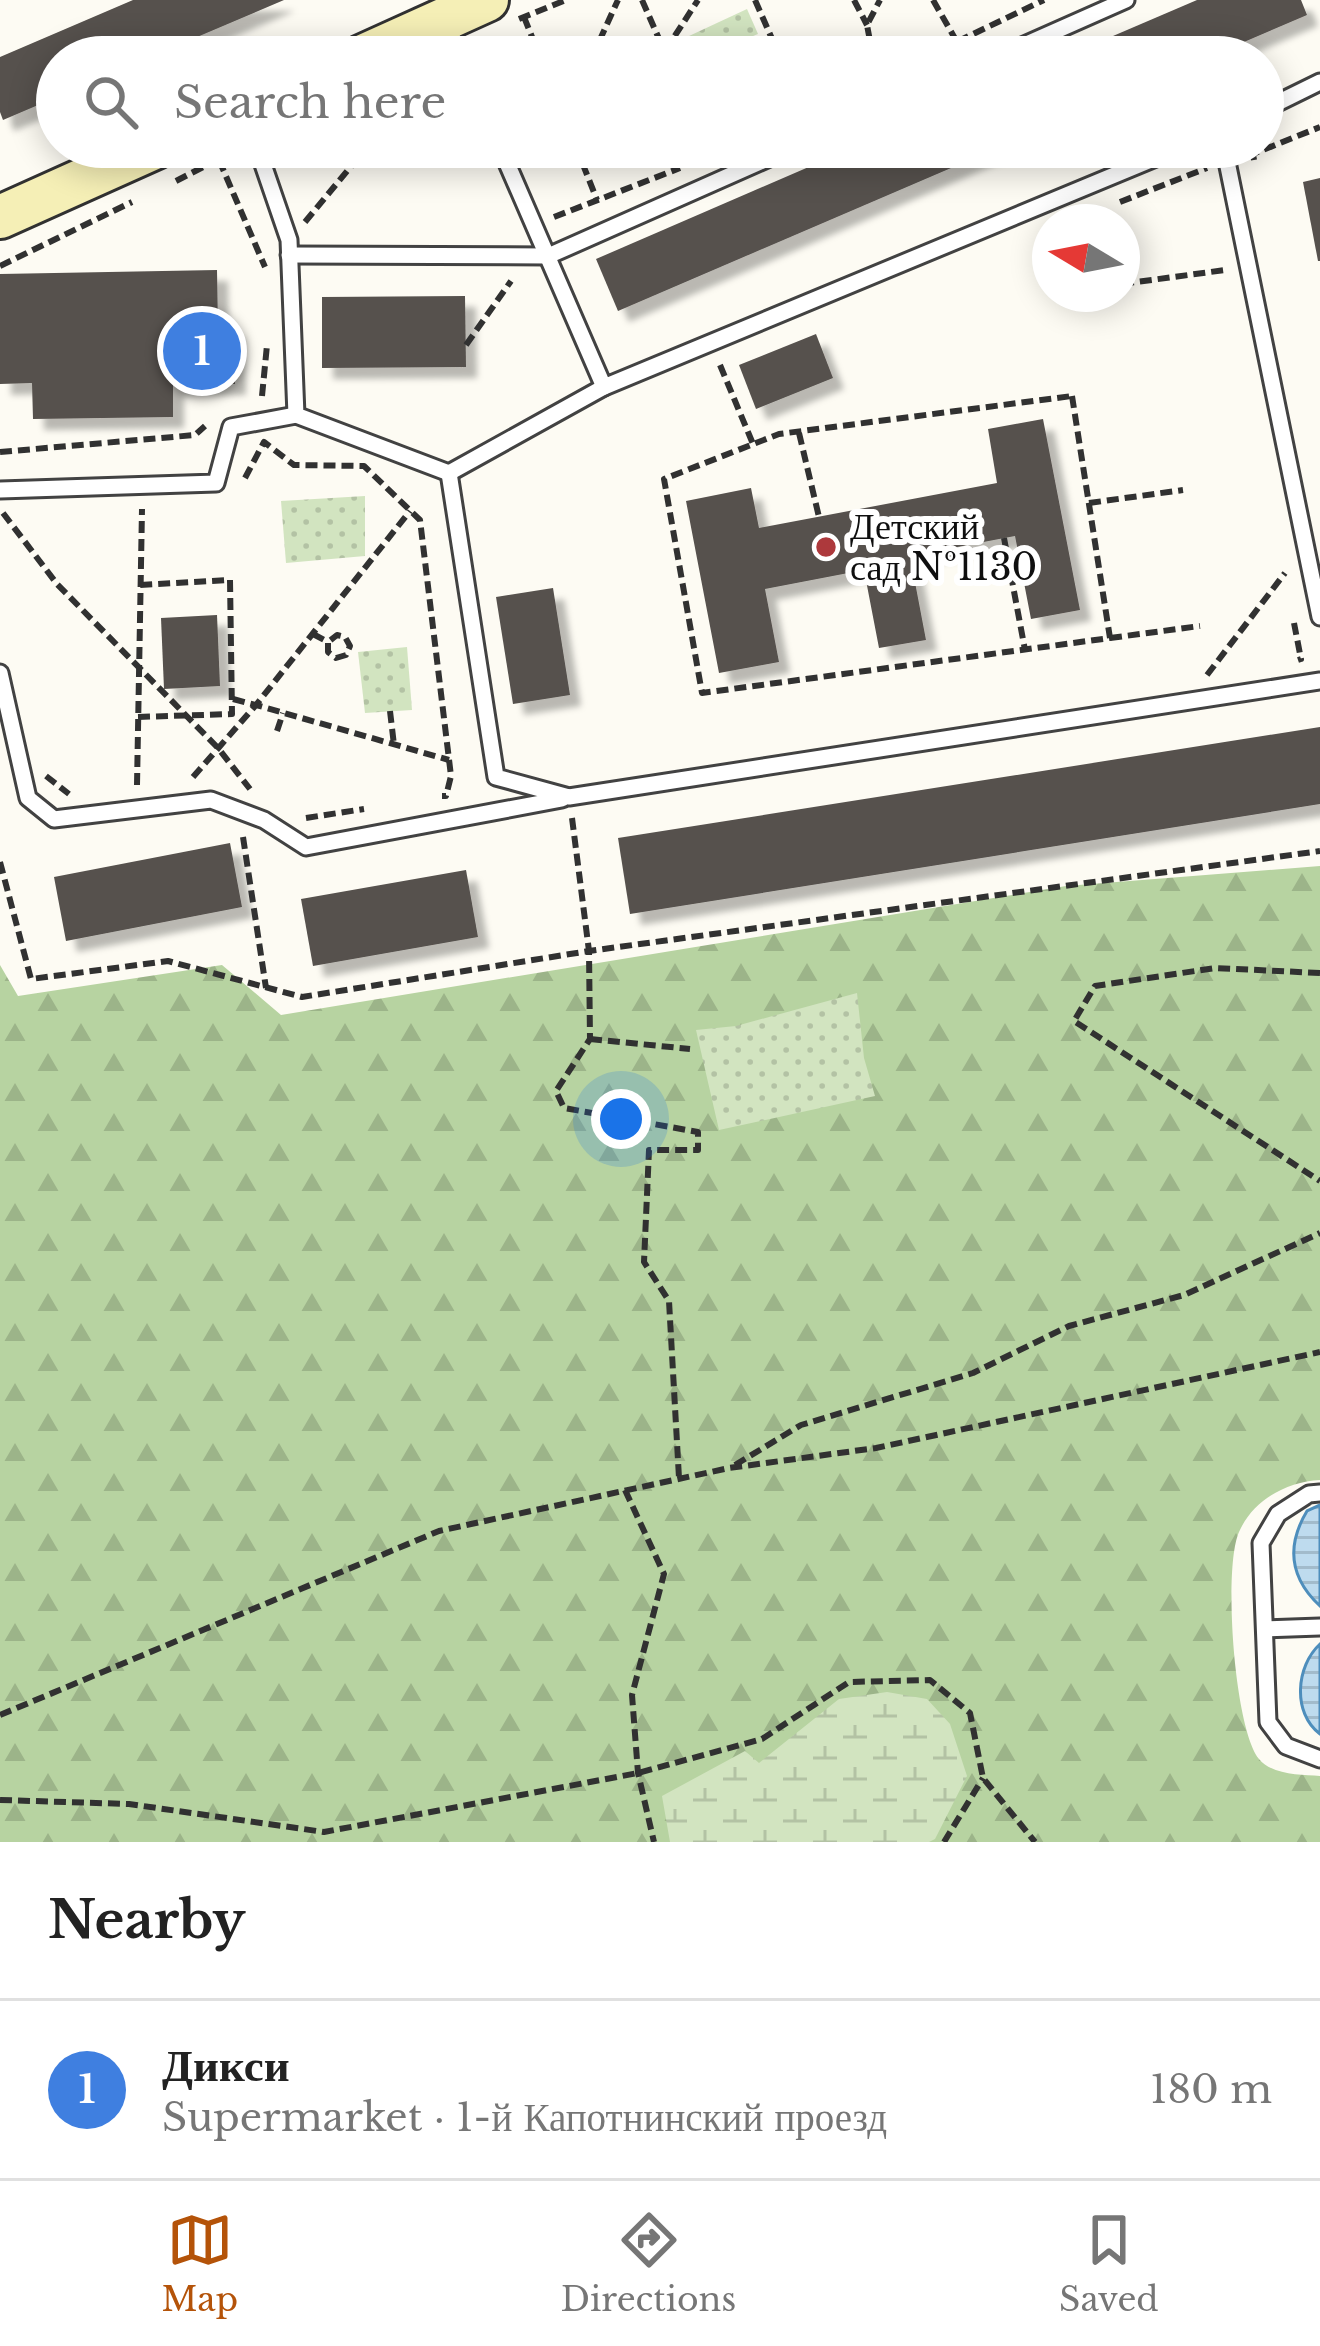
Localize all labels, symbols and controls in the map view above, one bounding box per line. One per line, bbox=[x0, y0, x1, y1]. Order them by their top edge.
search box bbox=[36, 36, 1284, 168]
icon: search bbox=[78, 69, 144, 135]
text: Search here bbox=[174, 74, 446, 130]
north arrow bbox=[1032, 204, 1140, 312]
pin: 1 bbox=[163, 306, 241, 396]
place label: Детский сад №1130 bbox=[850, 504, 1037, 590]
marker: Детский сад №1130 bbox=[813, 534, 839, 560]
your location bbox=[591, 1089, 651, 1149]
text: Nearby bbox=[48, 1889, 245, 1952]
text: Дикси bbox=[162, 2037, 290, 2093]
text: 1 bbox=[78, 2065, 96, 2114]
text: 180 m bbox=[1150, 2065, 1272, 2114]
text: Supermarket · 1-й Капотнинский проезд bbox=[162, 2093, 887, 2142]
tab: Map bbox=[161, 2207, 238, 2320]
tab: Directions bbox=[561, 2207, 736, 2320]
tab: Saved bbox=[1059, 2207, 1159, 2320]

